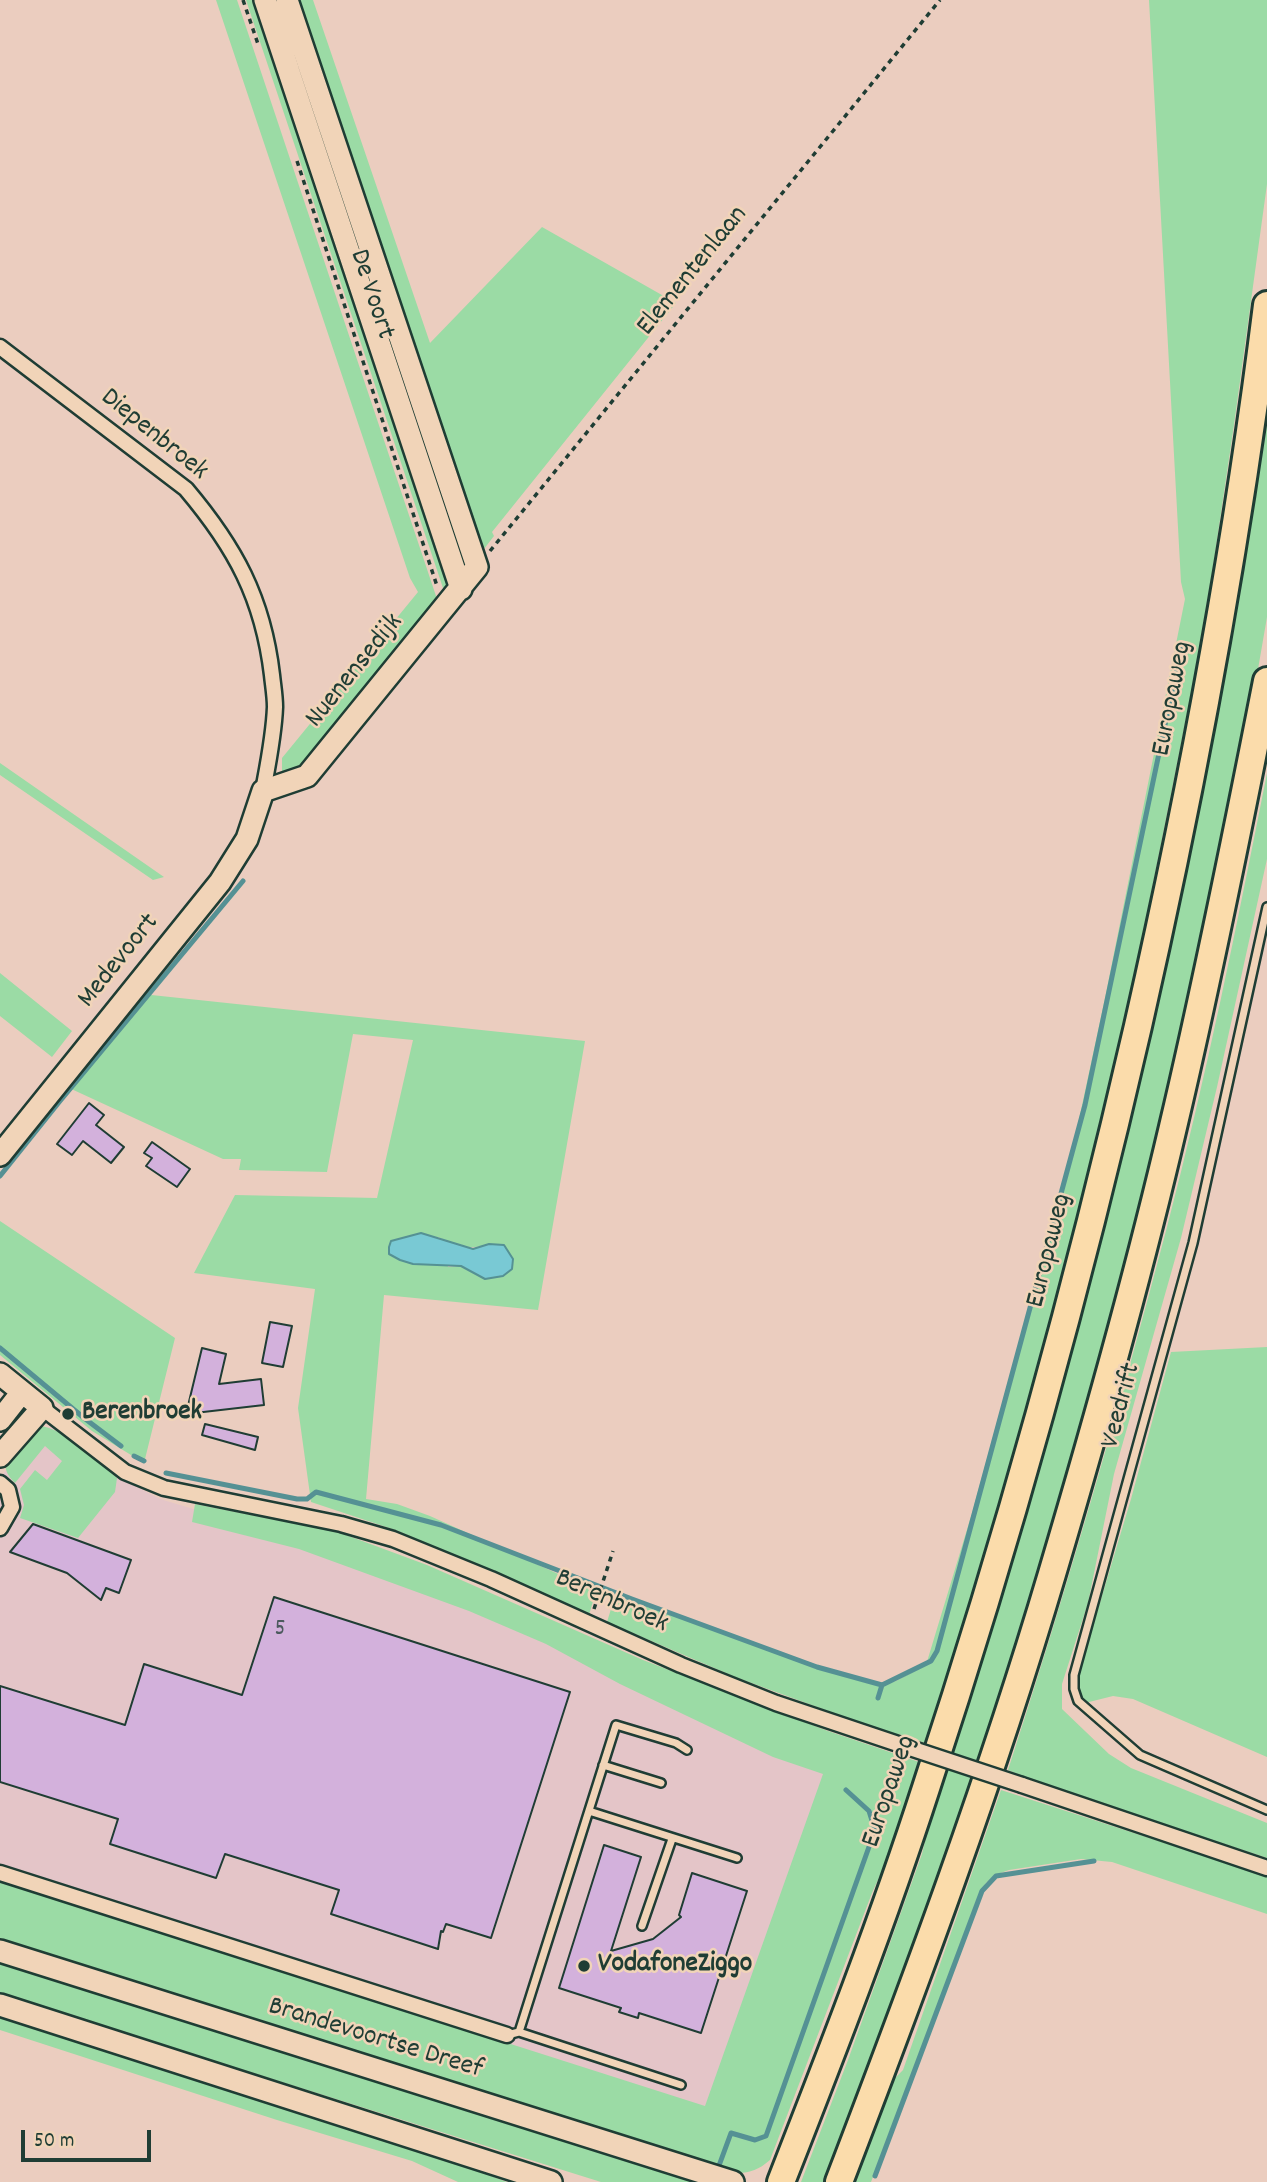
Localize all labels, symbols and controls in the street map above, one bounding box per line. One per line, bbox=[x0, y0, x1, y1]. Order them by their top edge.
street label: Elementenlaan bbox=[631, 200, 757, 344]
street label: De Voort bbox=[340, 246, 400, 344]
street label: Diepenbroek bbox=[92, 382, 214, 490]
street label: Nuenensedijk bbox=[300, 608, 412, 736]
street label: Europaweg bbox=[1146, 639, 1202, 759]
street label: Medevoort bbox=[72, 908, 168, 1016]
street label: Europaweg bbox=[1021, 1191, 1081, 1311]
street label: Veedrift bbox=[1096, 1360, 1150, 1452]
place label: Berenbroek bbox=[82, 1397, 202, 1431]
marker: Berenbroek bbox=[60, 1406, 76, 1422]
street label: Berenbroek bbox=[549, 1563, 673, 1643]
house number: 5 bbox=[274, 1617, 286, 1645]
street label: Europaweg bbox=[856, 1732, 926, 1852]
place label: VodafoneZiggo bbox=[598, 1949, 752, 1983]
marker: VodafoneZiggo bbox=[576, 1958, 592, 1974]
street label: Brandevoortse Dreef bbox=[264, 1991, 486, 2089]
scale bar bbox=[24, 2116, 154, 2160]
text: 50 m bbox=[34, 2127, 74, 2157]

